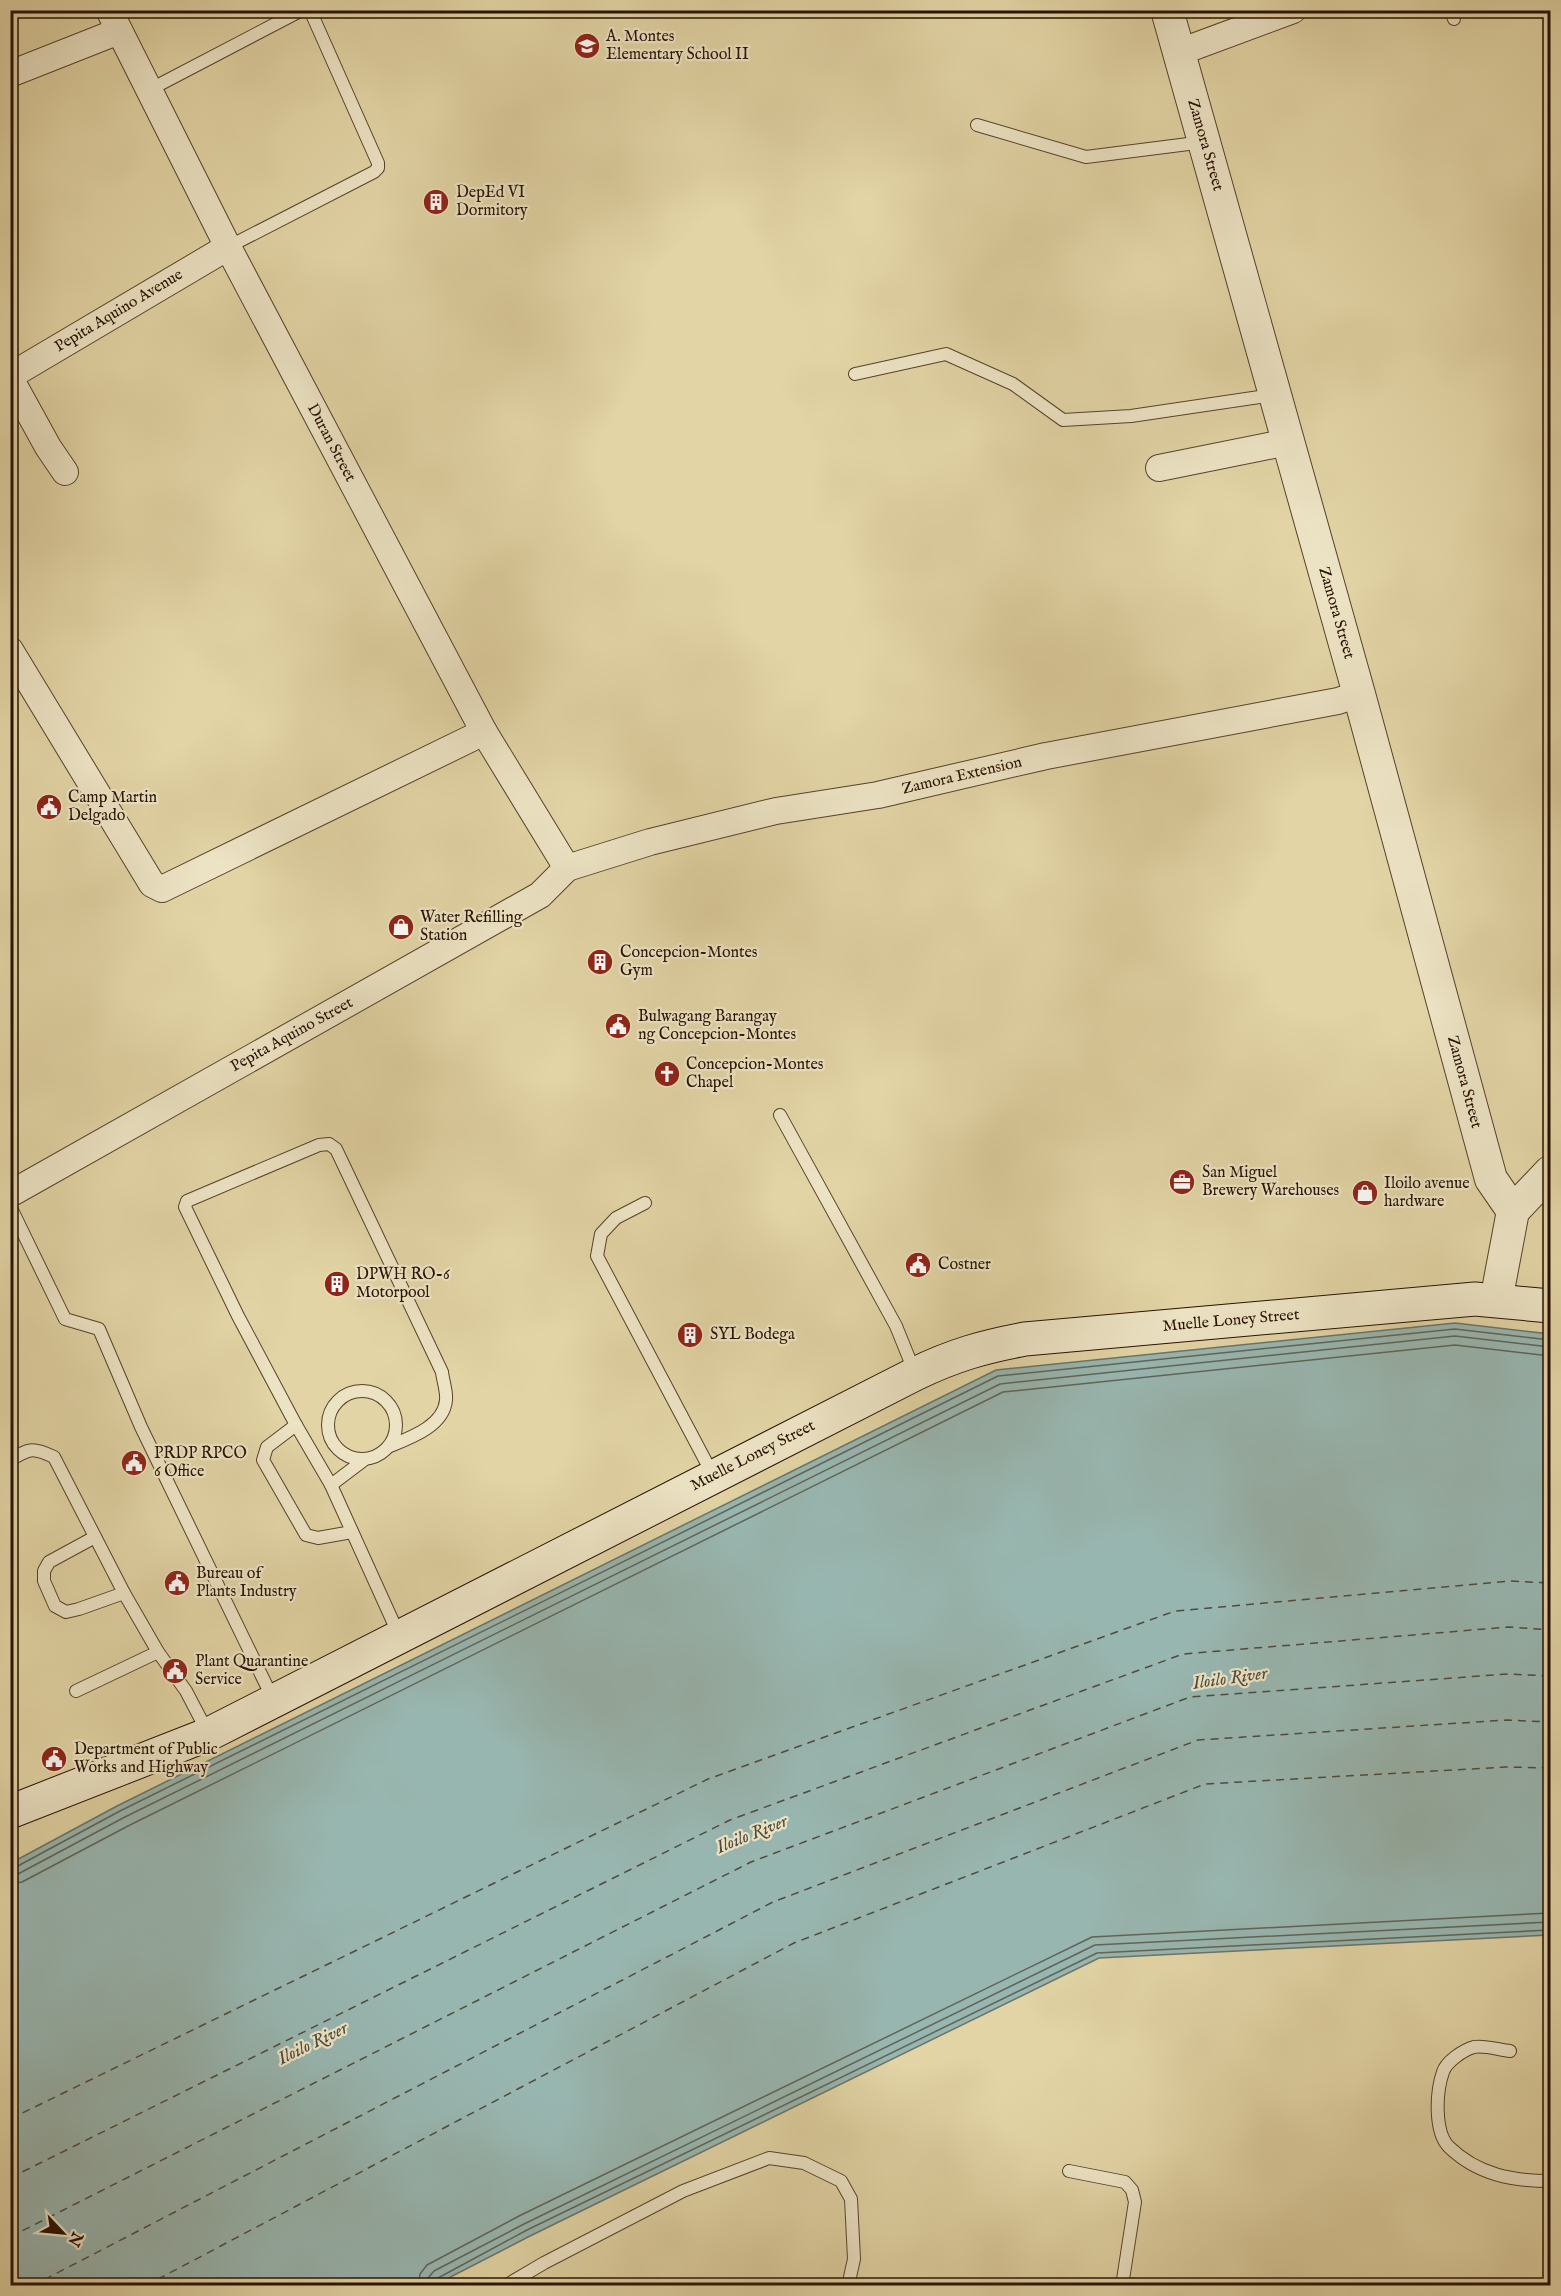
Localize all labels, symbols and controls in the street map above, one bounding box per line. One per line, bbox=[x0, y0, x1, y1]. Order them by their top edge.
place label: A. Montes Elementary School II bbox=[605, 27, 749, 65]
school or university icon: A. Montes Elementary School II bbox=[572, 31, 602, 61]
street label: Zamora Street bbox=[1182, 97, 1228, 194]
place label: DepEd VI Dormitory bbox=[456, 183, 528, 221]
building icon: DepEd VI Dormitory bbox=[421, 187, 451, 217]
street label: Pepita Aquino Avenue bbox=[51, 265, 187, 357]
street label: Duran Street bbox=[302, 400, 360, 486]
street label: Zamora Street bbox=[1313, 565, 1359, 662]
street label: Zamora Extension bbox=[900, 752, 1024, 800]
place label: Camp Martin Delgado bbox=[68, 788, 157, 826]
public building icon: Camp Martin Delgado bbox=[34, 792, 64, 822]
place label: Water Refilling Station bbox=[420, 908, 523, 946]
shop icon: Water Refilling Station bbox=[386, 912, 416, 942]
place label: Concepcion-Montes Gym bbox=[620, 943, 758, 981]
building icon: Concepcion-Montes Gym bbox=[585, 947, 615, 977]
street label: Pepita Aquino Street bbox=[227, 993, 357, 1077]
place label: Bulwagang Barangay ng Concepcion-Montes bbox=[638, 1007, 796, 1045]
public building icon: Bulwagang Barangay ng Concepcion-Montes bbox=[603, 1011, 633, 1041]
street label: Zamora Street bbox=[1442, 1034, 1486, 1131]
place label: Concepcion-Montes Chapel bbox=[686, 1055, 824, 1093]
church icon: Concepcion-Montes Chapel bbox=[652, 1059, 682, 1089]
place label: San Miguel Brewery Warehouses bbox=[1202, 1163, 1340, 1201]
office icon: San Miguel Brewery Warehouses bbox=[1167, 1167, 1197, 1197]
place label: Iloilo avenue hardware bbox=[1384, 1174, 1470, 1212]
shop icon: Iloilo avenue hardware bbox=[1350, 1178, 1380, 1208]
public building icon: Costner bbox=[903, 1250, 933, 1280]
place label: Costner bbox=[938, 1255, 991, 1275]
place label: DPWH RO-6 Motorpool bbox=[356, 1265, 450, 1303]
building icon: DPWH RO-6 Motorpool bbox=[322, 1269, 352, 1299]
street label: Muelle Loney Street bbox=[1162, 1305, 1301, 1337]
building icon: SYL Bodega bbox=[675, 1320, 705, 1350]
place label: SYL Bodega bbox=[710, 1325, 795, 1345]
street label: Muelle Loney Street bbox=[687, 1416, 819, 1496]
place label: PRDP RPCO 6 Office bbox=[154, 1444, 247, 1482]
public building icon: PRDP RPCO 6 Office bbox=[119, 1448, 149, 1478]
place label: Bureau of Plants Industry bbox=[196, 1564, 297, 1602]
public building icon: Bureau of Plants Industry bbox=[162, 1568, 192, 1598]
place label: Plant Quarantine Service bbox=[195, 1652, 308, 1690]
public building icon: Plant Quarantine Service bbox=[160, 1656, 190, 1686]
water label: Iloilo River bbox=[1190, 1662, 1270, 1696]
place label: Department of Public Works and Highway bbox=[74, 1740, 218, 1778]
public building icon: Department of Public Works and Highway bbox=[39, 1744, 69, 1774]
water label: Iloilo River bbox=[712, 1810, 792, 1860]
water label: Iloilo River bbox=[273, 2017, 353, 2071]
north arrow bbox=[33, 2203, 93, 2263]
text: N bbox=[63, 2227, 87, 2249]

